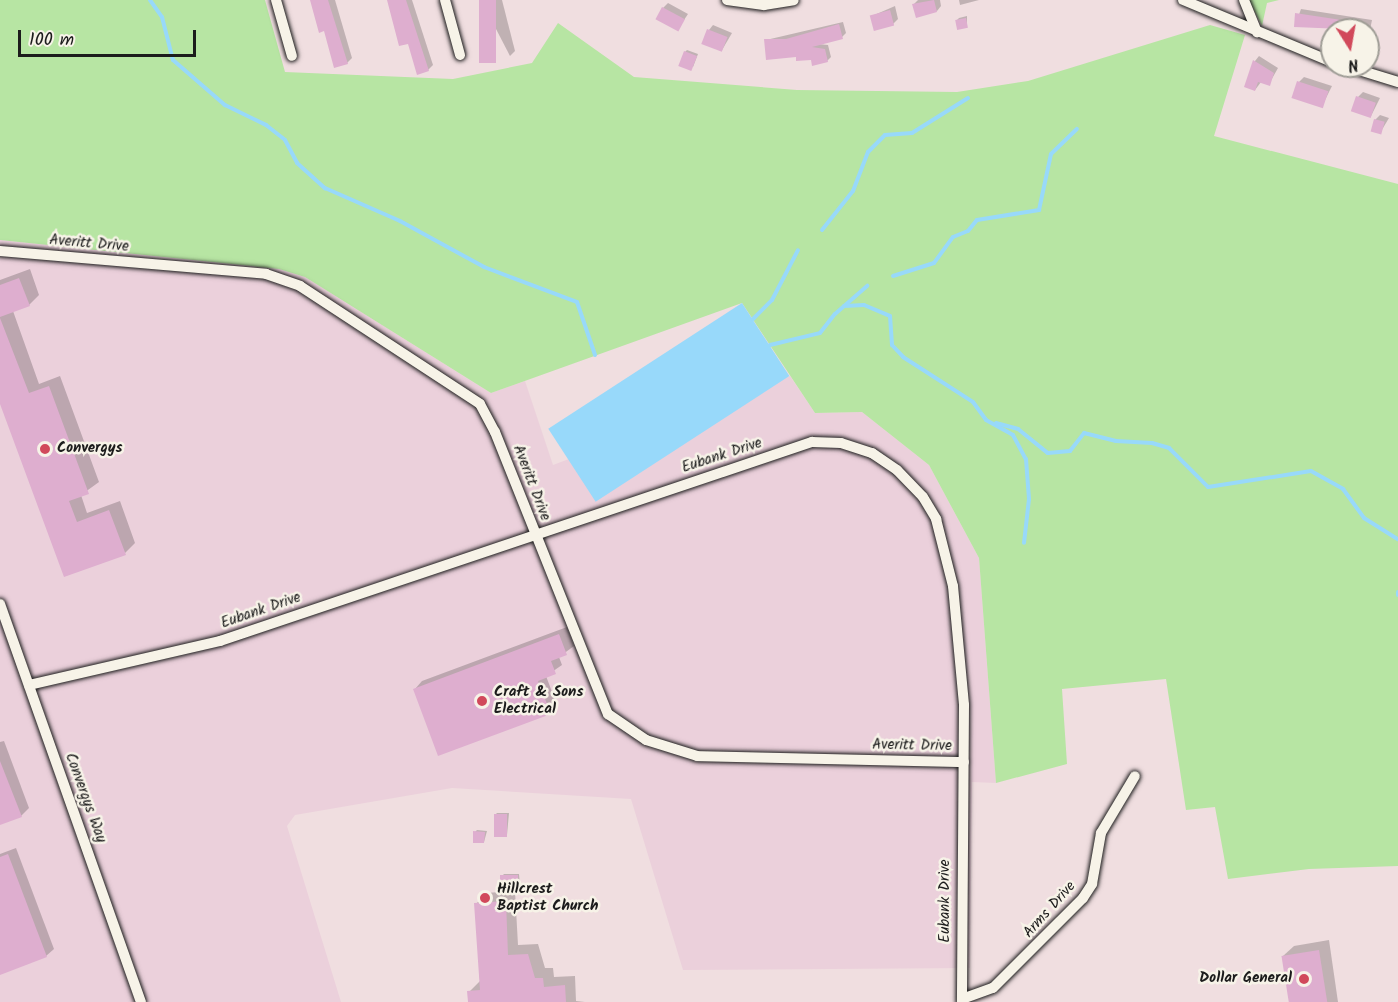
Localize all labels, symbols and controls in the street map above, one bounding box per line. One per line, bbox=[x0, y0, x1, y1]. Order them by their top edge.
scale bar bbox=[21, 18, 200, 56]
north arrow bbox=[1320, 18, 1380, 78]
text: 100 m bbox=[29, 26, 74, 55]
text: N bbox=[1346, 51, 1361, 77]
street label: Averitt Drive bbox=[49, 232, 129, 256]
street label: Eubank Drive bbox=[680, 435, 764, 477]
place label: Convergys bbox=[57, 440, 123, 458]
marker: Convergys bbox=[38, 442, 52, 456]
street label: Averitt Drive bbox=[508, 443, 554, 523]
street label: Eubank Drive bbox=[219, 589, 303, 633]
place label: Craft & Sons Electrical bbox=[494, 683, 583, 718]
marker: Craft & Sons Electrical bbox=[475, 694, 489, 708]
street label: Averitt Drive bbox=[872, 736, 952, 756]
street label: Convergys Way bbox=[60, 751, 110, 845]
street label: Eubank Drive bbox=[937, 859, 955, 943]
street label: Arms Drive bbox=[1020, 878, 1080, 942]
place label: Hillcrest Baptist Church bbox=[497, 880, 598, 915]
marker: Hillcrest Baptist Church bbox=[478, 891, 492, 905]
place label: Dollar General bbox=[1199, 970, 1292, 988]
marker: Dollar General bbox=[1297, 972, 1311, 986]

